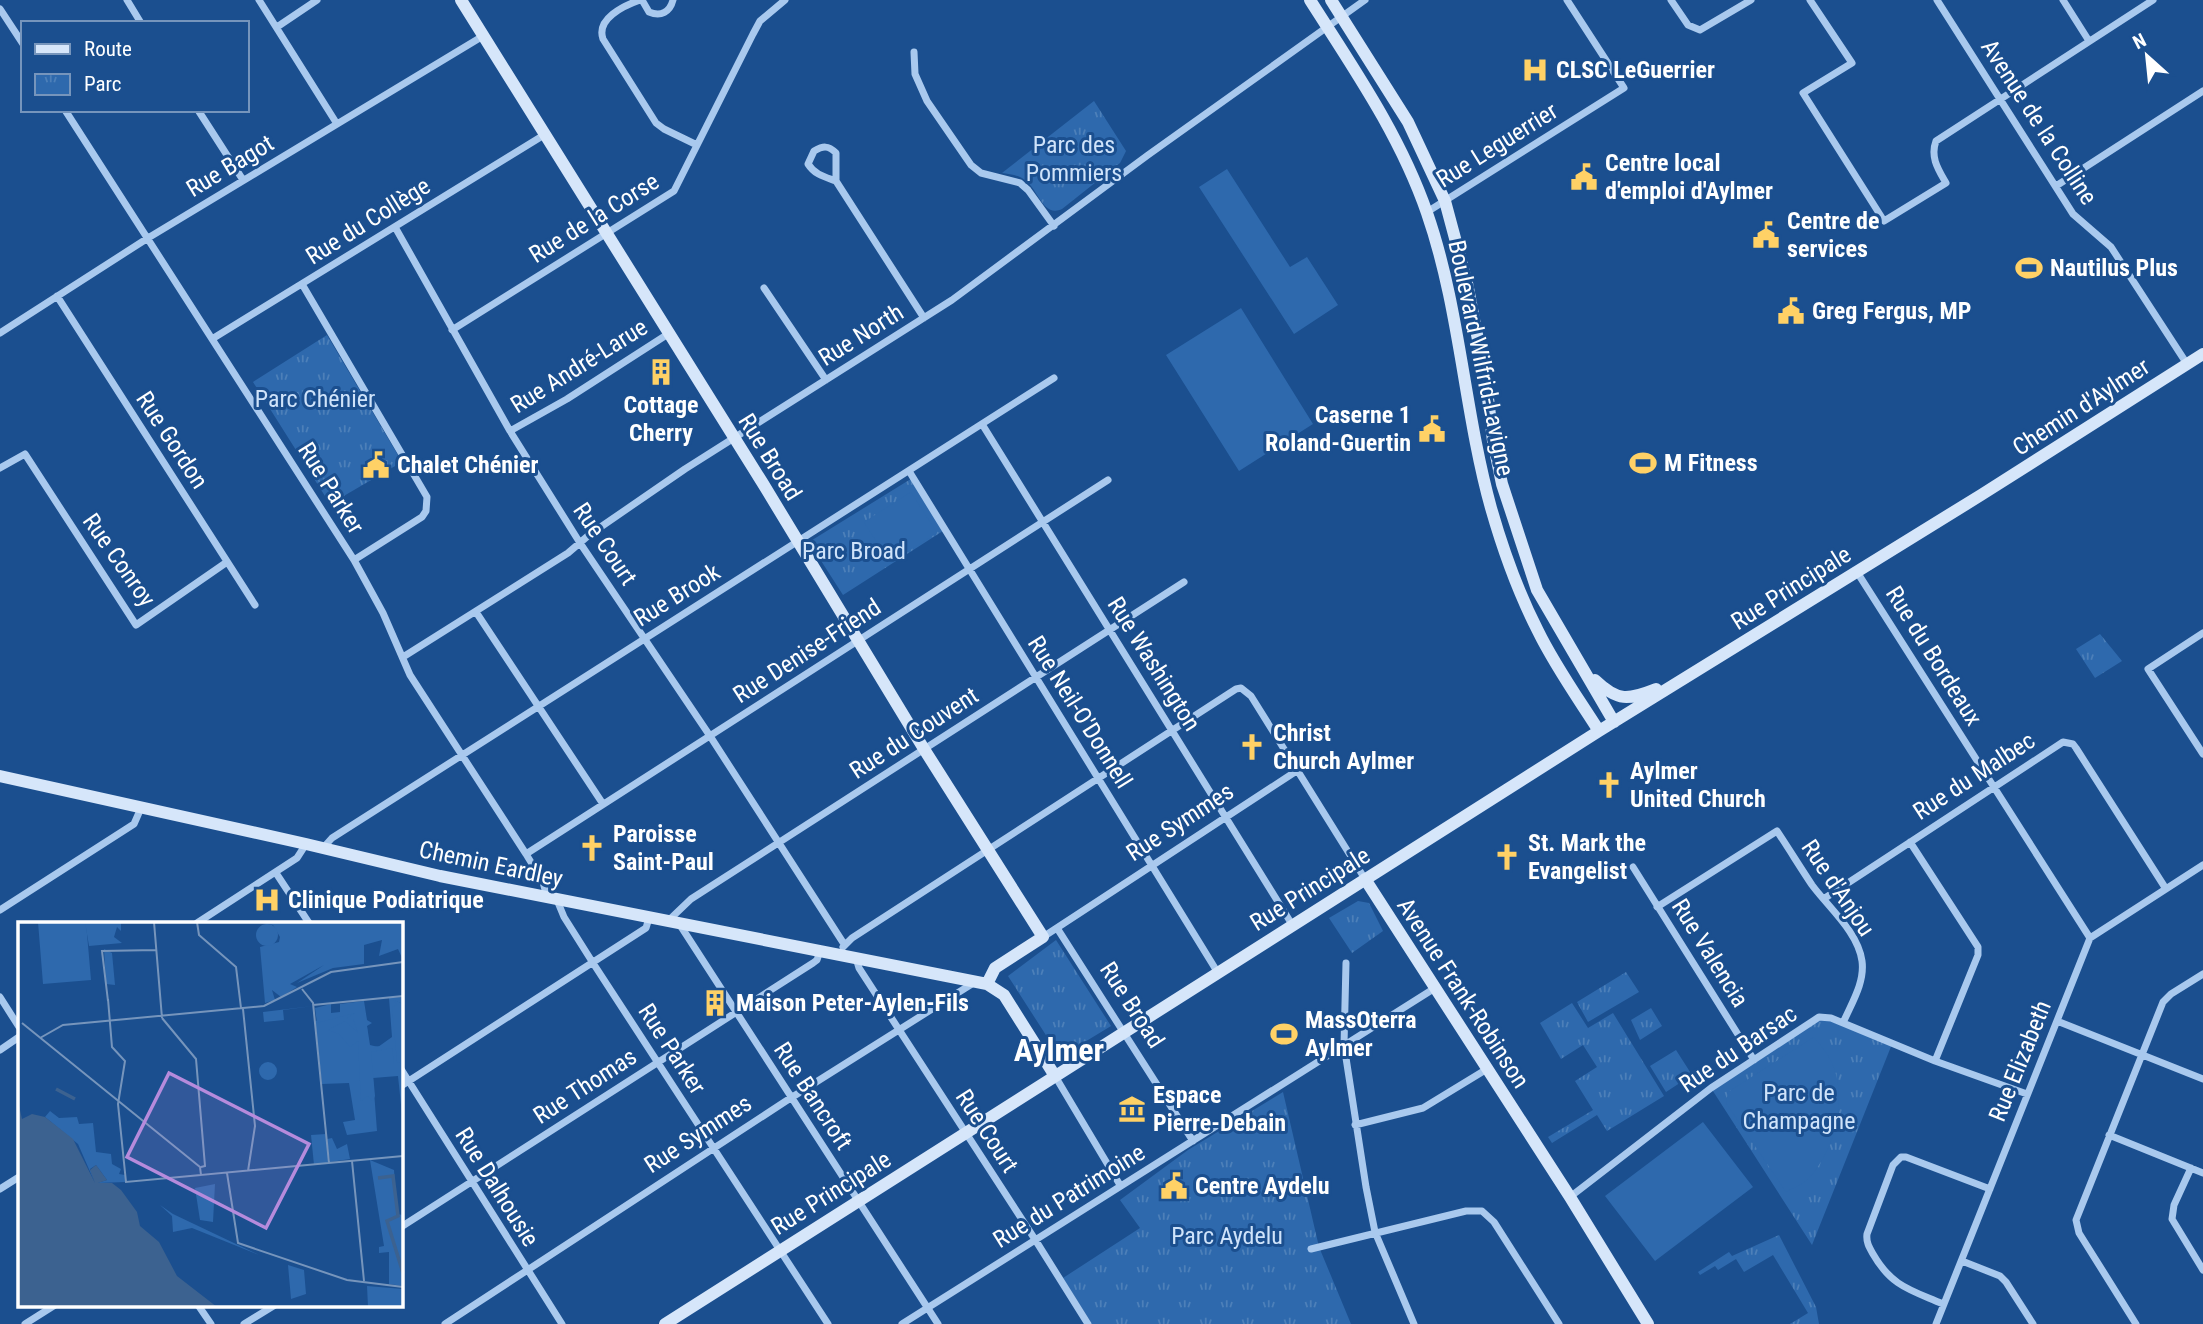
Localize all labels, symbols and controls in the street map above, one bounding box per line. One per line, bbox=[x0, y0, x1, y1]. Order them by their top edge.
legend bbox=[21, 21, 248, 112]
north arrow bbox=[2112, 21, 2182, 91]
text: N bbox=[2129, 28, 2150, 54]
street label: Avenue de la Colline bbox=[1975, 34, 2103, 210]
text: Route bbox=[84, 37, 132, 61]
hospital icon: CLSC LeGuerrier bbox=[1520, 55, 1550, 85]
place label: CLSC LeGuerrier bbox=[1556, 56, 1715, 84]
text: Parc bbox=[84, 72, 122, 96]
street label: Rue Leguerrier bbox=[1431, 97, 1563, 193]
street label: Rue Bagot bbox=[181, 129, 279, 203]
park label: Parc des Pommiers bbox=[1026, 131, 1122, 187]
place label: Centre local d'emploi d'Aylmer bbox=[1605, 149, 1773, 205]
public building icon: Centre local d'emploi d'Aylmer bbox=[1569, 162, 1599, 192]
street label: Rue de la Corse bbox=[524, 167, 664, 269]
street label: Rue du Collège bbox=[301, 172, 435, 270]
place label: Centre de services bbox=[1787, 207, 1879, 263]
public building icon: Centre de services bbox=[1751, 220, 1781, 250]
street label: Boulevard Wilfrid-Lavigne bbox=[1442, 238, 1520, 478]
sports icon: Nautilus Plus bbox=[2014, 253, 2044, 283]
place label: Nautilus Plus bbox=[2050, 254, 2178, 282]
public building icon: Greg Fergus, MP bbox=[1776, 296, 1806, 326]
place label: Greg Fergus, MP bbox=[1812, 297, 1971, 325]
street label: Rue North bbox=[813, 298, 909, 372]
street label: Rue André-Larue bbox=[505, 313, 653, 419]
street label: Chemin d'Aylmer bbox=[2007, 352, 2155, 462]
building icon: Cottage Cherry bbox=[646, 357, 676, 387]
park label: Parc Chénier bbox=[255, 385, 375, 413]
street label: Rue Gordon bbox=[130, 386, 214, 494]
place label: Cottage Cherry bbox=[623, 391, 699, 447]
place label: Caserne 1 Roland-Guertin bbox=[1265, 401, 1411, 457]
street label: Rue Broad bbox=[732, 409, 808, 505]
public building icon: Caserne 1 Roland-Guertin bbox=[1417, 414, 1447, 444]
street label: Rue Parker bbox=[292, 437, 370, 539]
sports icon: M Fitness bbox=[1628, 448, 1658, 478]
place label: M Fitness bbox=[1664, 449, 1758, 477]
public building icon: Chalet Chénier bbox=[361, 450, 391, 480]
place label: Chalet Chénier bbox=[397, 451, 539, 479]
street label: Rue Court bbox=[567, 497, 643, 591]
street label: Rue Conroy bbox=[77, 508, 161, 612]
park label: Parc Broad bbox=[802, 537, 906, 565]
street label: Rue Principale bbox=[1726, 540, 1856, 636]
street label: Rue Brook bbox=[629, 558, 725, 632]
street label: Rue du Bordeaux bbox=[1880, 581, 1988, 731]
street label: Rue Washington bbox=[1102, 592, 1206, 736]
street label: Rue Denise-Friend bbox=[728, 593, 886, 709]
street label: Rue Neil-O'Donnell bbox=[1022, 631, 1138, 793]
street label: Rue du Couvent bbox=[845, 681, 983, 785]
place label: Christ Church Aylmer bbox=[1273, 719, 1414, 775]
street label: Rue du Malbec bbox=[1908, 726, 2040, 826]
church icon: Christ Church Aylmer bbox=[1237, 732, 1267, 762]
place label: Aylmer United Church bbox=[1630, 757, 1766, 813]
church icon: Aylmer United Church bbox=[1594, 770, 1624, 800]
street label: Rue Symmes bbox=[1121, 777, 1239, 867]
place label: Paroisse Saint-Paul bbox=[613, 820, 714, 876]
place label: St. Mark the Evangelist bbox=[1528, 829, 1646, 885]
church icon: Paroisse Saint-Paul bbox=[577, 833, 607, 863]
street label: Rue d'Anjou bbox=[1796, 834, 1880, 942]
street label: Chemin Eardley bbox=[417, 835, 565, 893]
street label: Rue Principale bbox=[1245, 841, 1375, 937]
church icon: St. Mark the Evangelist bbox=[1492, 842, 1522, 872]
hospital icon: Clinique Podiatrique bbox=[252, 885, 282, 915]
place label: Clinique Podiatrique bbox=[288, 886, 484, 914]
street label: Avenue Frank-Robinson bbox=[1391, 893, 1535, 1093]
street label: Rue Valencia bbox=[1666, 894, 1754, 1012]
inset map bbox=[18, 922, 402, 1306]
street label: Rue Broad bbox=[1094, 957, 1170, 1053]
building icon: Maison Peter-Aylen-Fils bbox=[700, 988, 730, 1018]
place label: Maison Peter-Aylen-Fils bbox=[736, 989, 969, 1017]
street label: Rue Elizabeth bbox=[1983, 996, 2057, 1126]
street label: Rue Parker bbox=[632, 999, 712, 1099]
street label: Rue du Barsac bbox=[1674, 999, 1802, 1099]
place label: MassOterra Aylmer bbox=[1305, 1006, 1416, 1062]
sports icon: MassOterra Aylmer bbox=[1269, 1019, 1299, 1049]
district label: Aylmer bbox=[1014, 1031, 1104, 1069]
street label: Rue Bancroft bbox=[768, 1037, 858, 1155]
street label: Rue Thomas bbox=[528, 1042, 642, 1130]
park label: Parc de Champagne bbox=[1743, 1079, 1855, 1135]
place label: Espace Pierre-Debain bbox=[1153, 1081, 1286, 1137]
street label: Rue Court bbox=[950, 1084, 1024, 1178]
street label: Rue Symmes bbox=[639, 1089, 757, 1179]
museum icon: Espace Pierre-Debain bbox=[1117, 1094, 1147, 1124]
street label: Rue Dalhousie bbox=[449, 1122, 545, 1252]
street label: Rue du Patrimoine bbox=[988, 1138, 1150, 1254]
street label: Rue Principale bbox=[766, 1145, 896, 1241]
public building icon: Centre Aydelu bbox=[1159, 1171, 1189, 1201]
place label: Centre Aydelu bbox=[1195, 1172, 1330, 1200]
park label: Parc Aydelu bbox=[1171, 1222, 1283, 1250]

